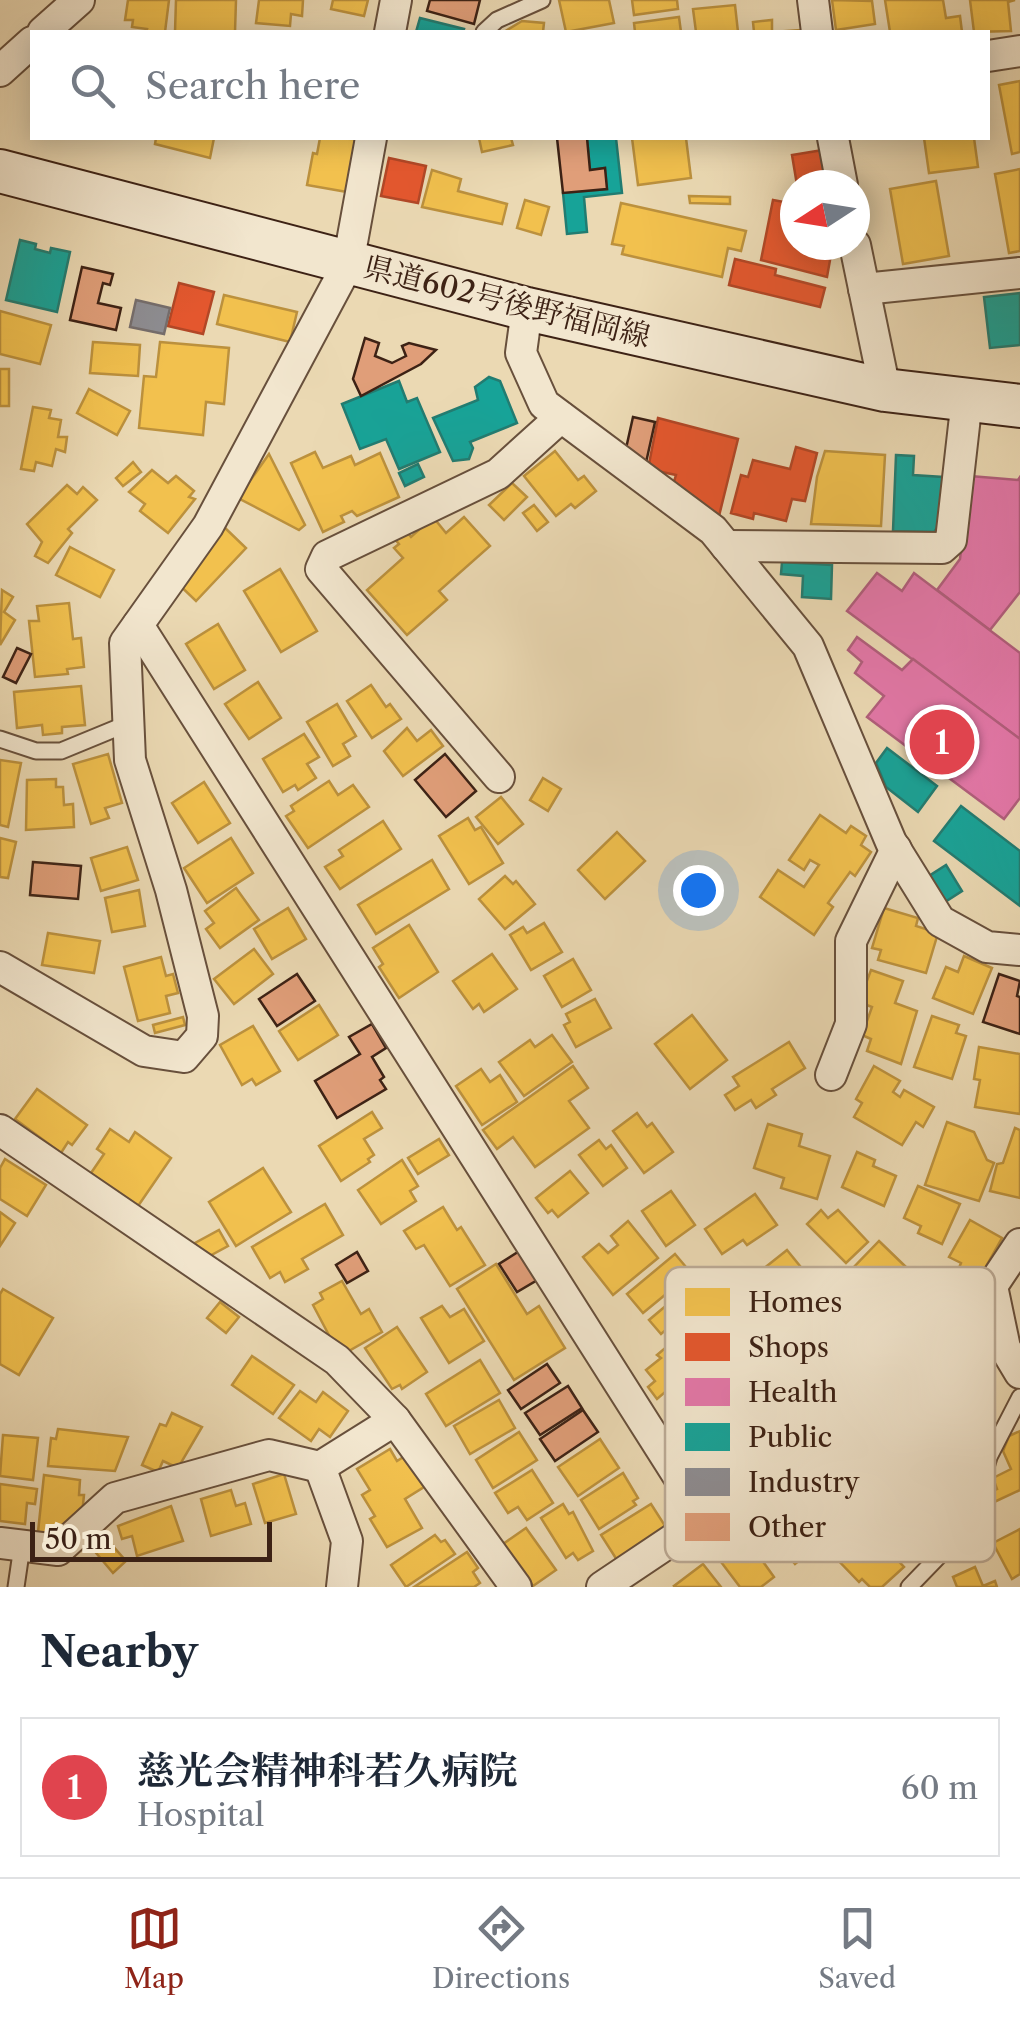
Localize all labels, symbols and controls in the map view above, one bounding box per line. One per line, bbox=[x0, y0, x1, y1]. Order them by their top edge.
search box bbox=[30, 30, 990, 140]
icon: search bbox=[65, 58, 120, 113]
text: Search here bbox=[145, 62, 360, 109]
north arrow bbox=[780, 170, 870, 260]
street label: 県道602号後野福岡線 bbox=[360, 248, 654, 355]
pin: 1 bbox=[910, 704, 974, 780]
your location bbox=[673, 865, 724, 916]
legend bbox=[665, 1267, 995, 1562]
text: Homes bbox=[748, 1285, 842, 1319]
text: Shops bbox=[748, 1330, 829, 1364]
text: Health bbox=[748, 1375, 838, 1409]
text: Public bbox=[748, 1420, 832, 1454]
text: Industry bbox=[748, 1465, 860, 1499]
text: Other bbox=[748, 1510, 826, 1544]
scale bar bbox=[30, 1517, 272, 1562]
text: 50 m bbox=[45, 1522, 112, 1556]
text: Nearby bbox=[40, 1626, 198, 1678]
text: 慈光会精神科若久病院 bbox=[137, 1747, 517, 1794]
text: 1 bbox=[67, 1768, 82, 1807]
text: 60 m bbox=[901, 1768, 978, 1807]
text: Hospital bbox=[137, 1795, 264, 1834]
tab: Map bbox=[124, 1901, 184, 1995]
tab: Directions bbox=[432, 1901, 570, 1995]
tab: Saved bbox=[818, 1901, 896, 1995]

